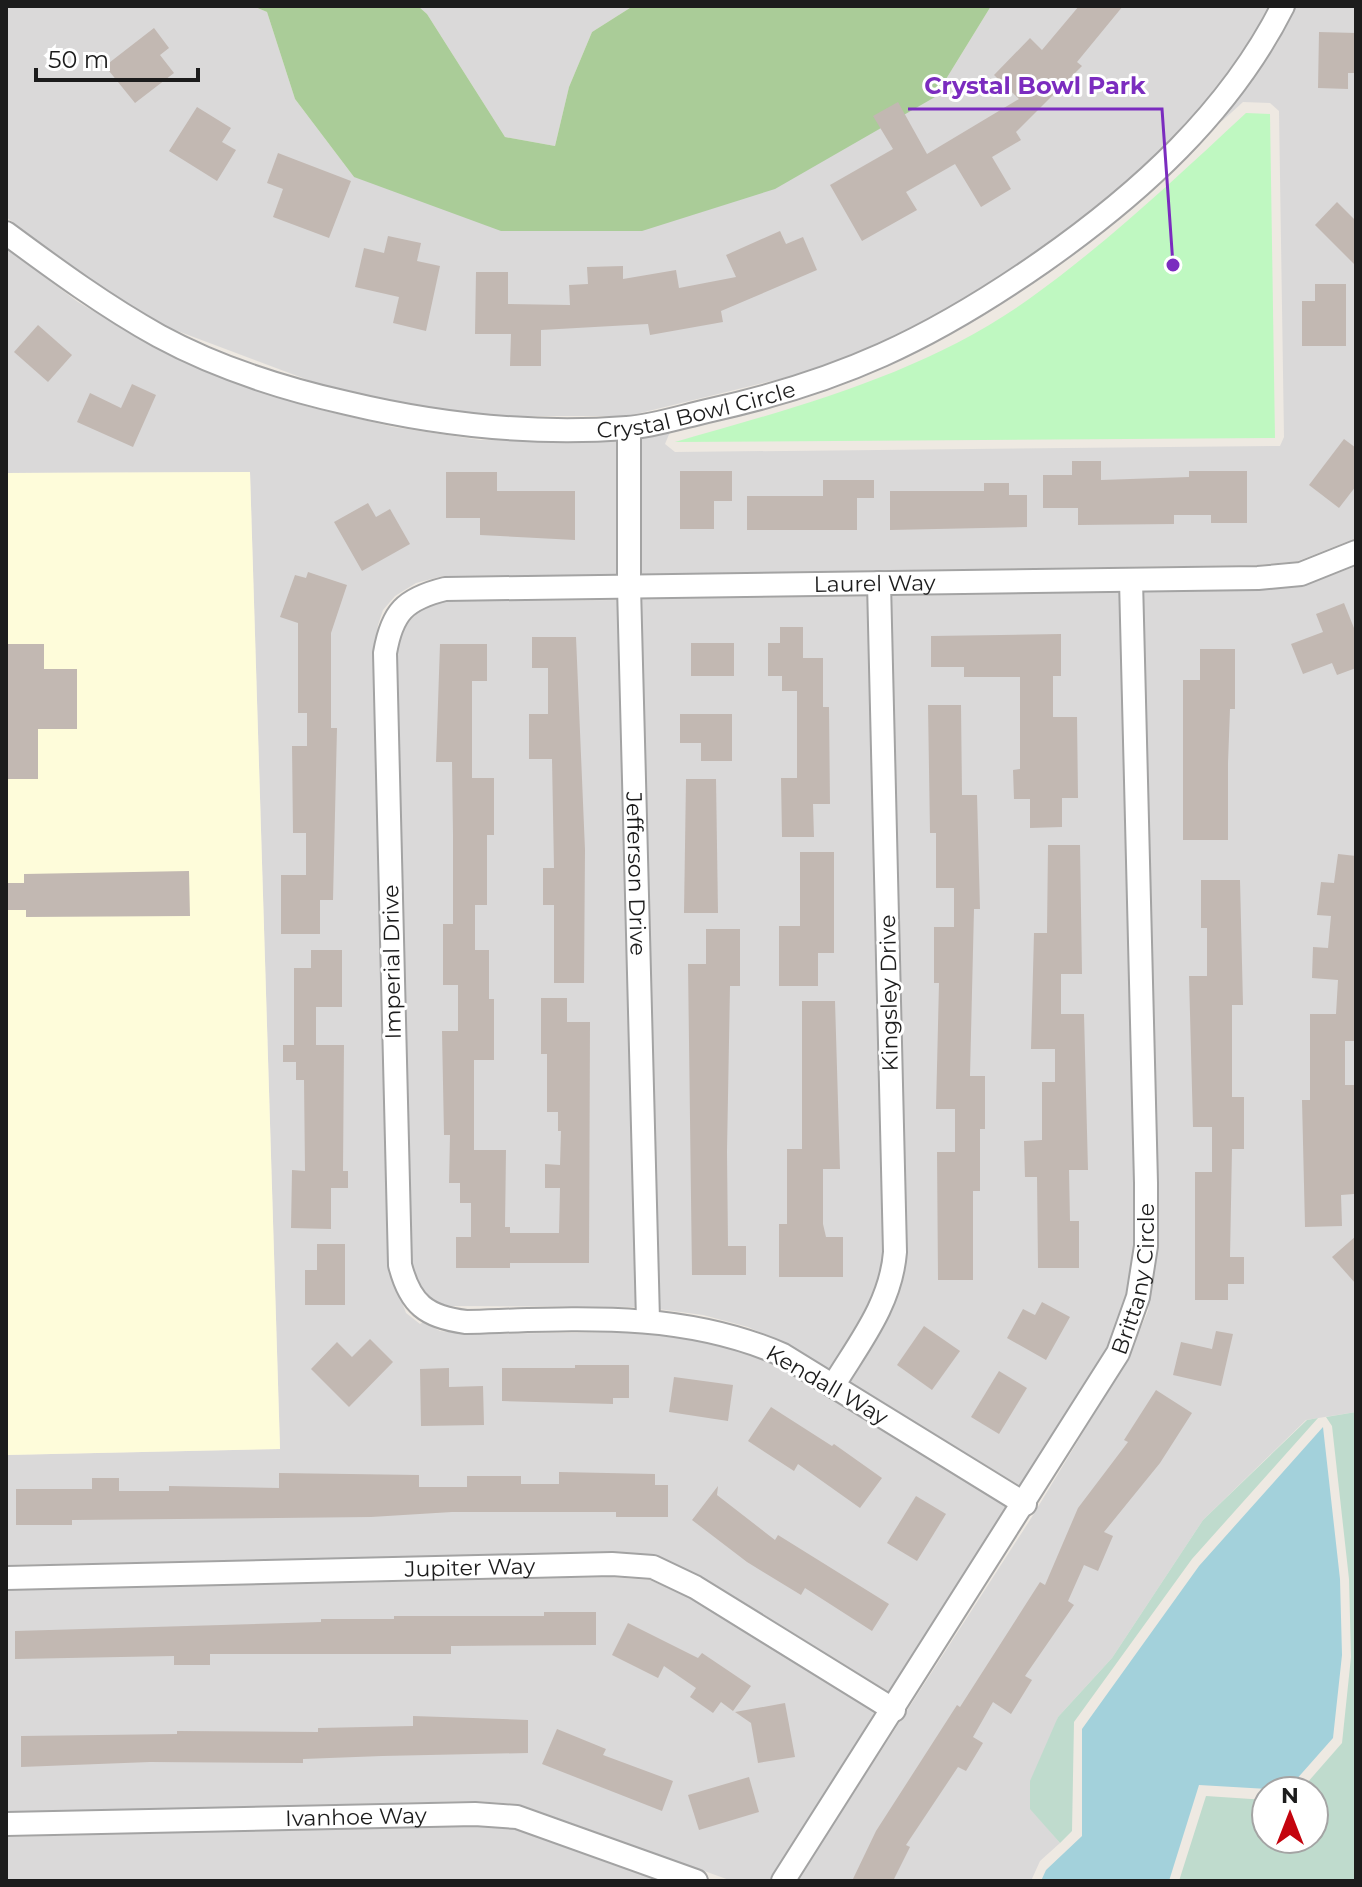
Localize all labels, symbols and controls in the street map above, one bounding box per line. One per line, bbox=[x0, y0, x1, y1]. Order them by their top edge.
scale bar bbox=[36, 32, 198, 82]
text: 50 m bbox=[48, 45, 109, 74]
callout: Crystal Bowl Park bbox=[908, 61, 1162, 109]
text: Crystal Bowl Park bbox=[924, 71, 1146, 100]
street label: Crystal Bowl Circle bbox=[596, 375, 799, 443]
street label: Laurel Way bbox=[813, 569, 936, 598]
street label: Jefferson Drive bbox=[621, 791, 652, 956]
street label: Imperial Drive bbox=[377, 884, 407, 1040]
street label: Kingsley Drive bbox=[874, 914, 904, 1072]
street label: Brittany Circle bbox=[1105, 1203, 1160, 1358]
street label: Kendall Way bbox=[761, 1339, 893, 1431]
street label: Jupiter Way bbox=[403, 1552, 536, 1582]
north arrow bbox=[1250, 1775, 1330, 1855]
text: N bbox=[1281, 1782, 1299, 1809]
street label: Ivanhoe Way bbox=[285, 1802, 427, 1832]

